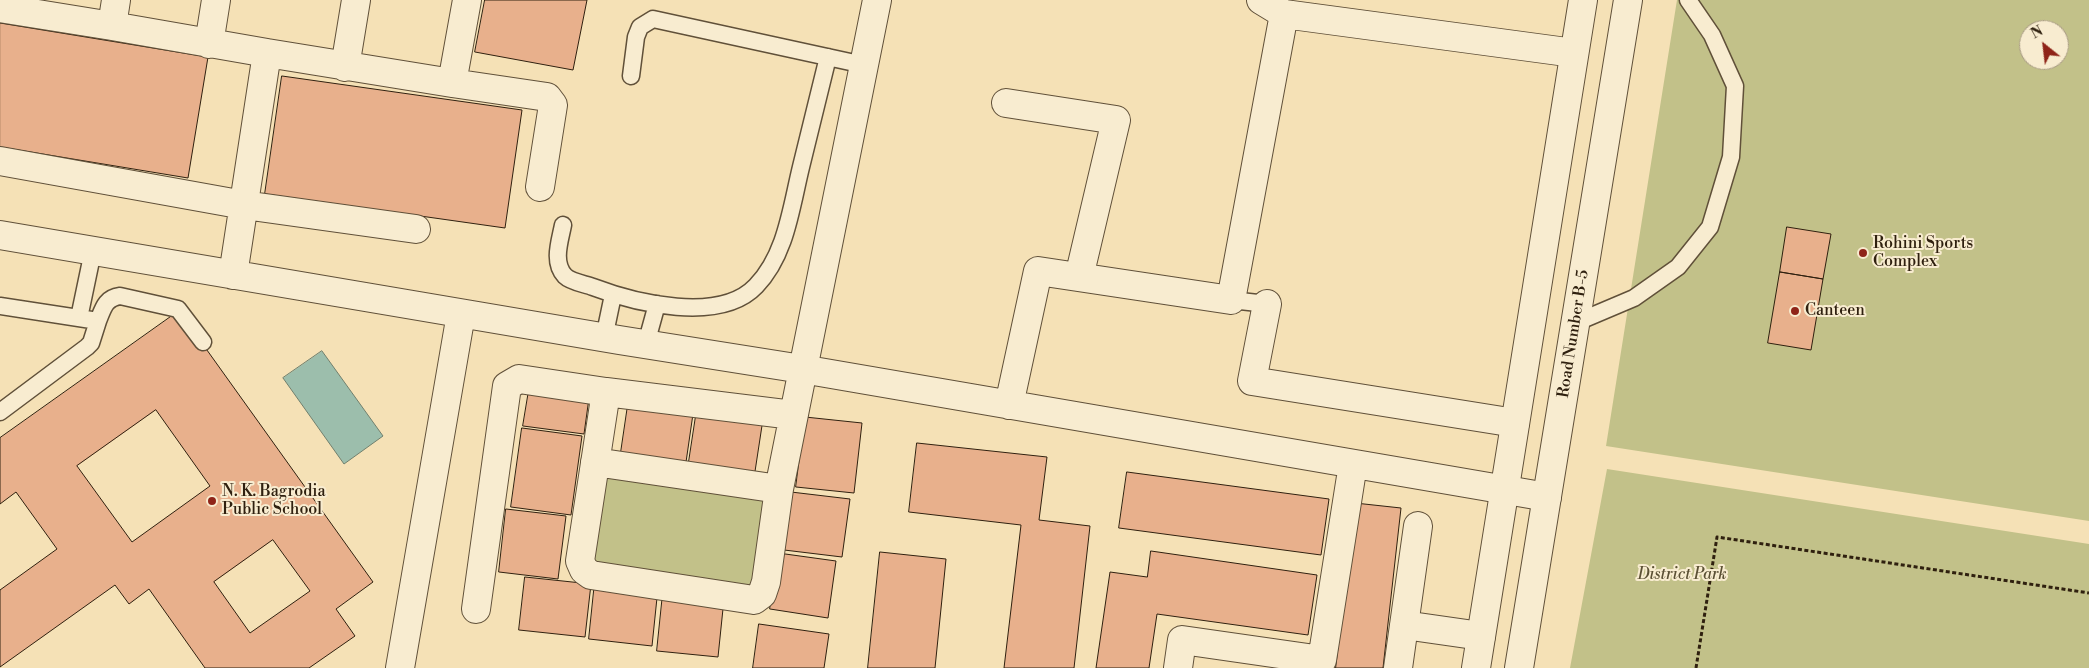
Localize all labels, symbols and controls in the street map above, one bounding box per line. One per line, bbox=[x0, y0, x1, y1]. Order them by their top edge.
north arrow bbox=[2019, 20, 2069, 70]
text: N bbox=[2028, 22, 2046, 43]
place label: Rohini Sports Complex bbox=[1873, 234, 1973, 272]
marker: Rohini Sports Complex bbox=[1857, 247, 1869, 259]
street label: Road Number B-5 bbox=[1554, 269, 1594, 399]
place label: Canteen bbox=[1805, 301, 1865, 321]
marker: Canteen bbox=[1789, 305, 1801, 317]
place label: N. K. Bagrodia Public School bbox=[222, 482, 326, 520]
marker: N. K. Bagrodia Public School bbox=[206, 495, 218, 507]
park label: District Park bbox=[1637, 565, 1727, 585]

